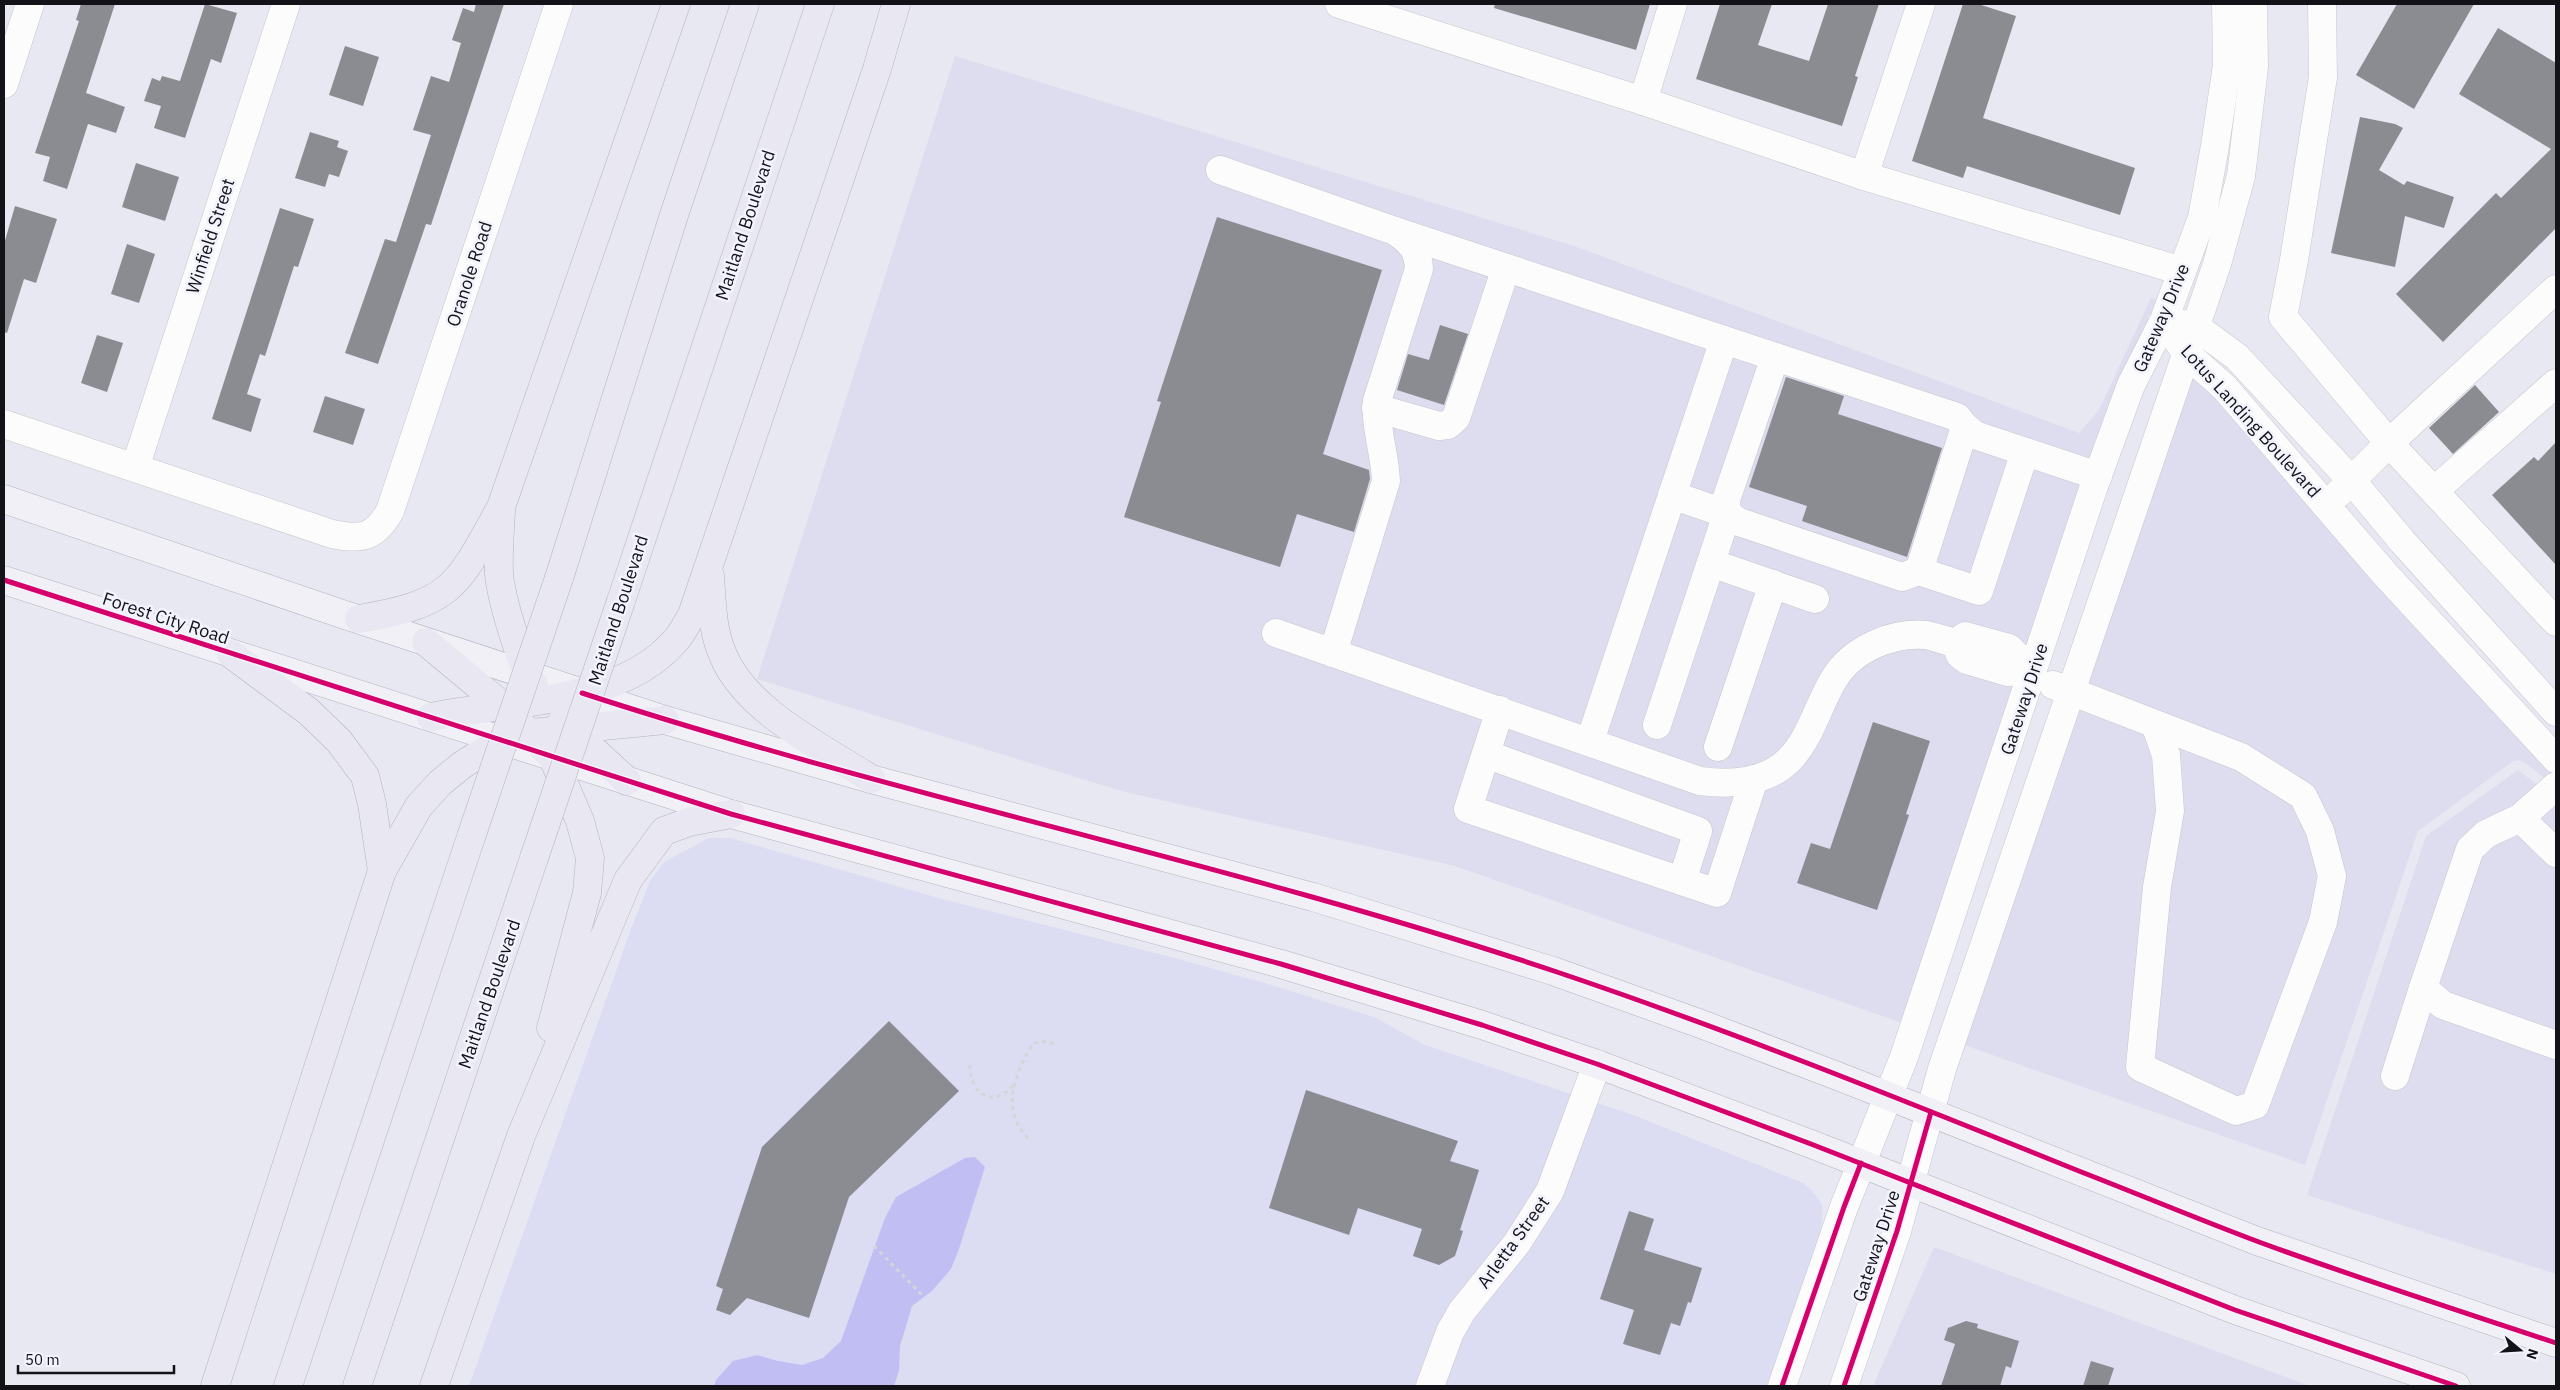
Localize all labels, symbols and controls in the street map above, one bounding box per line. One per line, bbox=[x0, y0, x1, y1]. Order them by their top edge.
street label: Maitland Boulevard bbox=[710, 147, 780, 303]
street label: Winfield Street bbox=[181, 175, 239, 297]
street label: Oranole Road bbox=[441, 218, 497, 330]
street label: Gateway Drive bbox=[2128, 260, 2194, 376]
street label: Lotus Landing Boulevard bbox=[2176, 340, 2326, 502]
street label: Maitland Boulevard bbox=[583, 532, 653, 688]
street label: Forest City Road bbox=[100, 587, 232, 649]
street label: Gateway Drive bbox=[1995, 640, 2053, 758]
street label: Maitland Boulevard bbox=[453, 916, 525, 1072]
street label: Gateway Drive bbox=[1847, 1187, 1905, 1305]
street label: Arletta Street bbox=[1472, 1191, 1554, 1293]
north arrow bbox=[2495, 1325, 2545, 1375]
scale bar bbox=[18, 1342, 174, 1374]
text: N bbox=[2522, 1346, 2542, 1362]
text: 50 m bbox=[25, 1350, 60, 1369]

